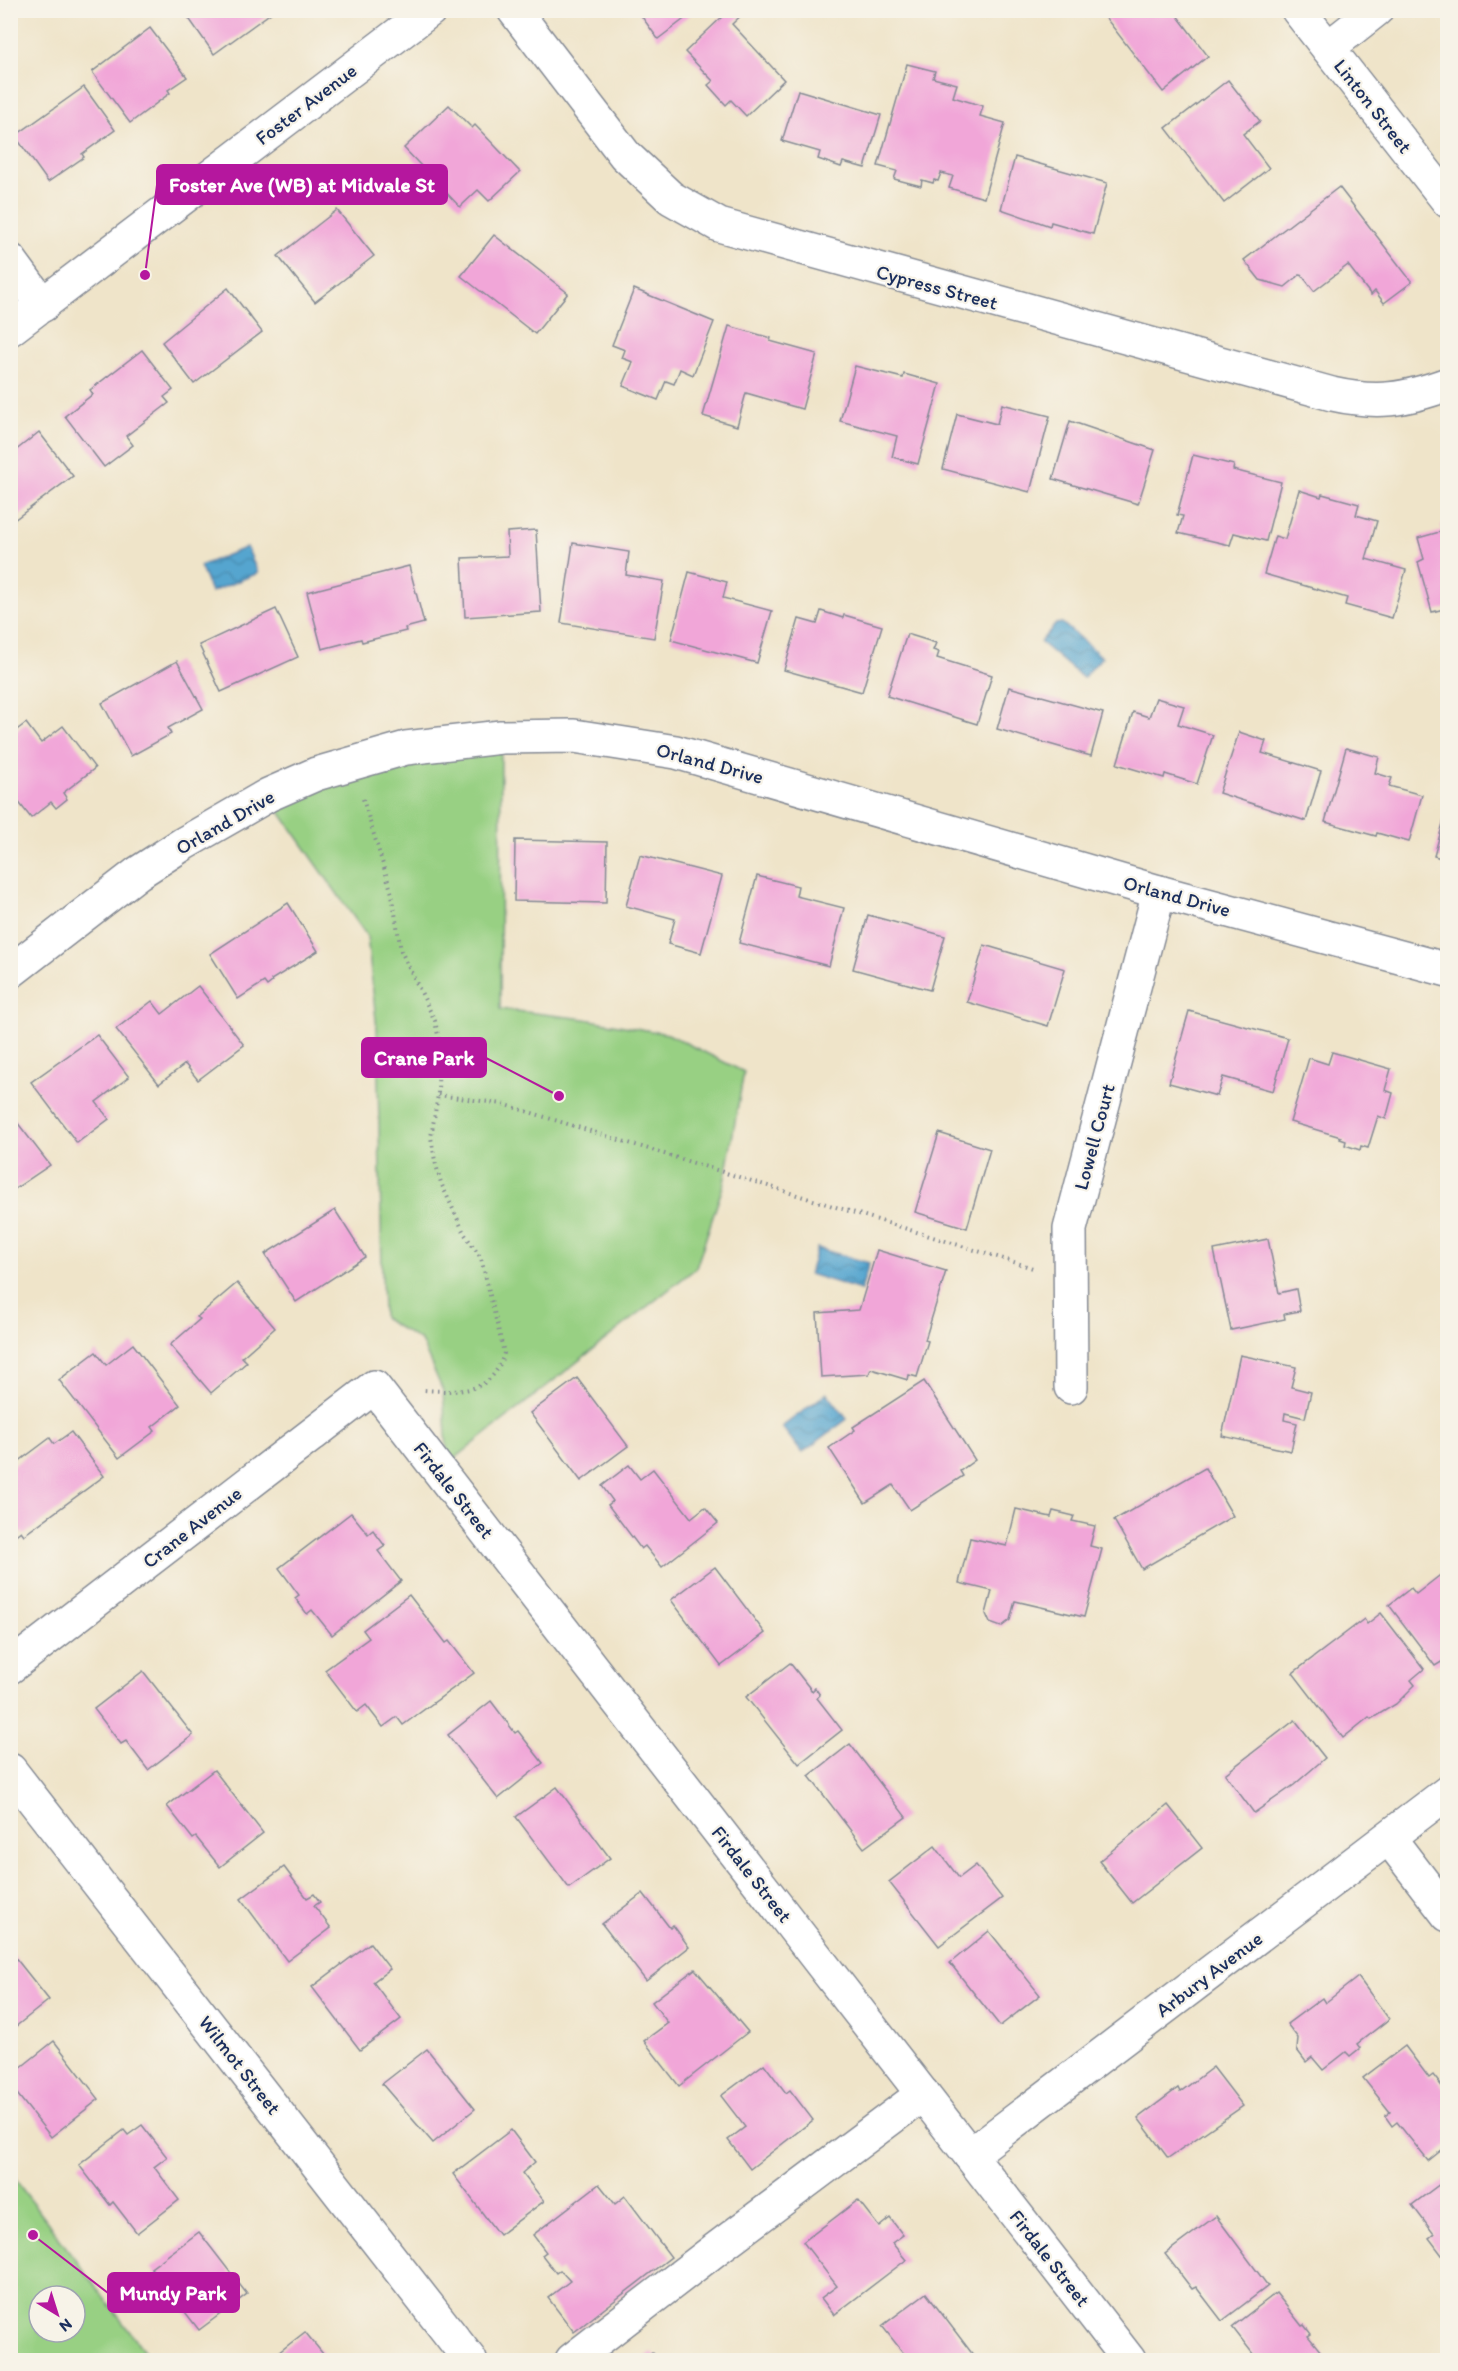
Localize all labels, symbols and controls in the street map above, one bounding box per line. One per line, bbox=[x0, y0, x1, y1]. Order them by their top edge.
street label: Linton Street bbox=[1329, 54, 1417, 158]
street label: Foster Avenue bbox=[251, 58, 361, 150]
callout: Foster Ave (WB) at Midvale St bbox=[157, 165, 447, 204]
text: Foster Ave (WB) at Midvale St bbox=[169, 172, 435, 198]
street label: Cypress Street bbox=[874, 259, 1001, 315]
street label: Orland Drive bbox=[654, 737, 766, 789]
street label: Orland Drive bbox=[171, 784, 279, 860]
street label: Orland Drive bbox=[1121, 870, 1233, 922]
callout: Crane Park bbox=[362, 1038, 486, 1077]
text: Crane Park bbox=[374, 1045, 475, 1070]
street label: Lowell Court bbox=[1068, 1081, 1120, 1193]
street label: Firdale Street bbox=[409, 1437, 499, 1543]
street label: Crane Avenue bbox=[138, 1481, 246, 1573]
street label: Firdale Street bbox=[707, 1821, 797, 1927]
street label: Arbury Avenue bbox=[1151, 1926, 1267, 2022]
street label: Wilmot Street bbox=[194, 2011, 286, 2119]
street label: Firdale Street bbox=[1005, 2205, 1095, 2311]
callout: Mundy Park bbox=[108, 2273, 239, 2312]
text: Mundy Park bbox=[119, 2280, 227, 2306]
north arrow bbox=[27, 2284, 87, 2344]
text: N bbox=[56, 2315, 76, 2336]

